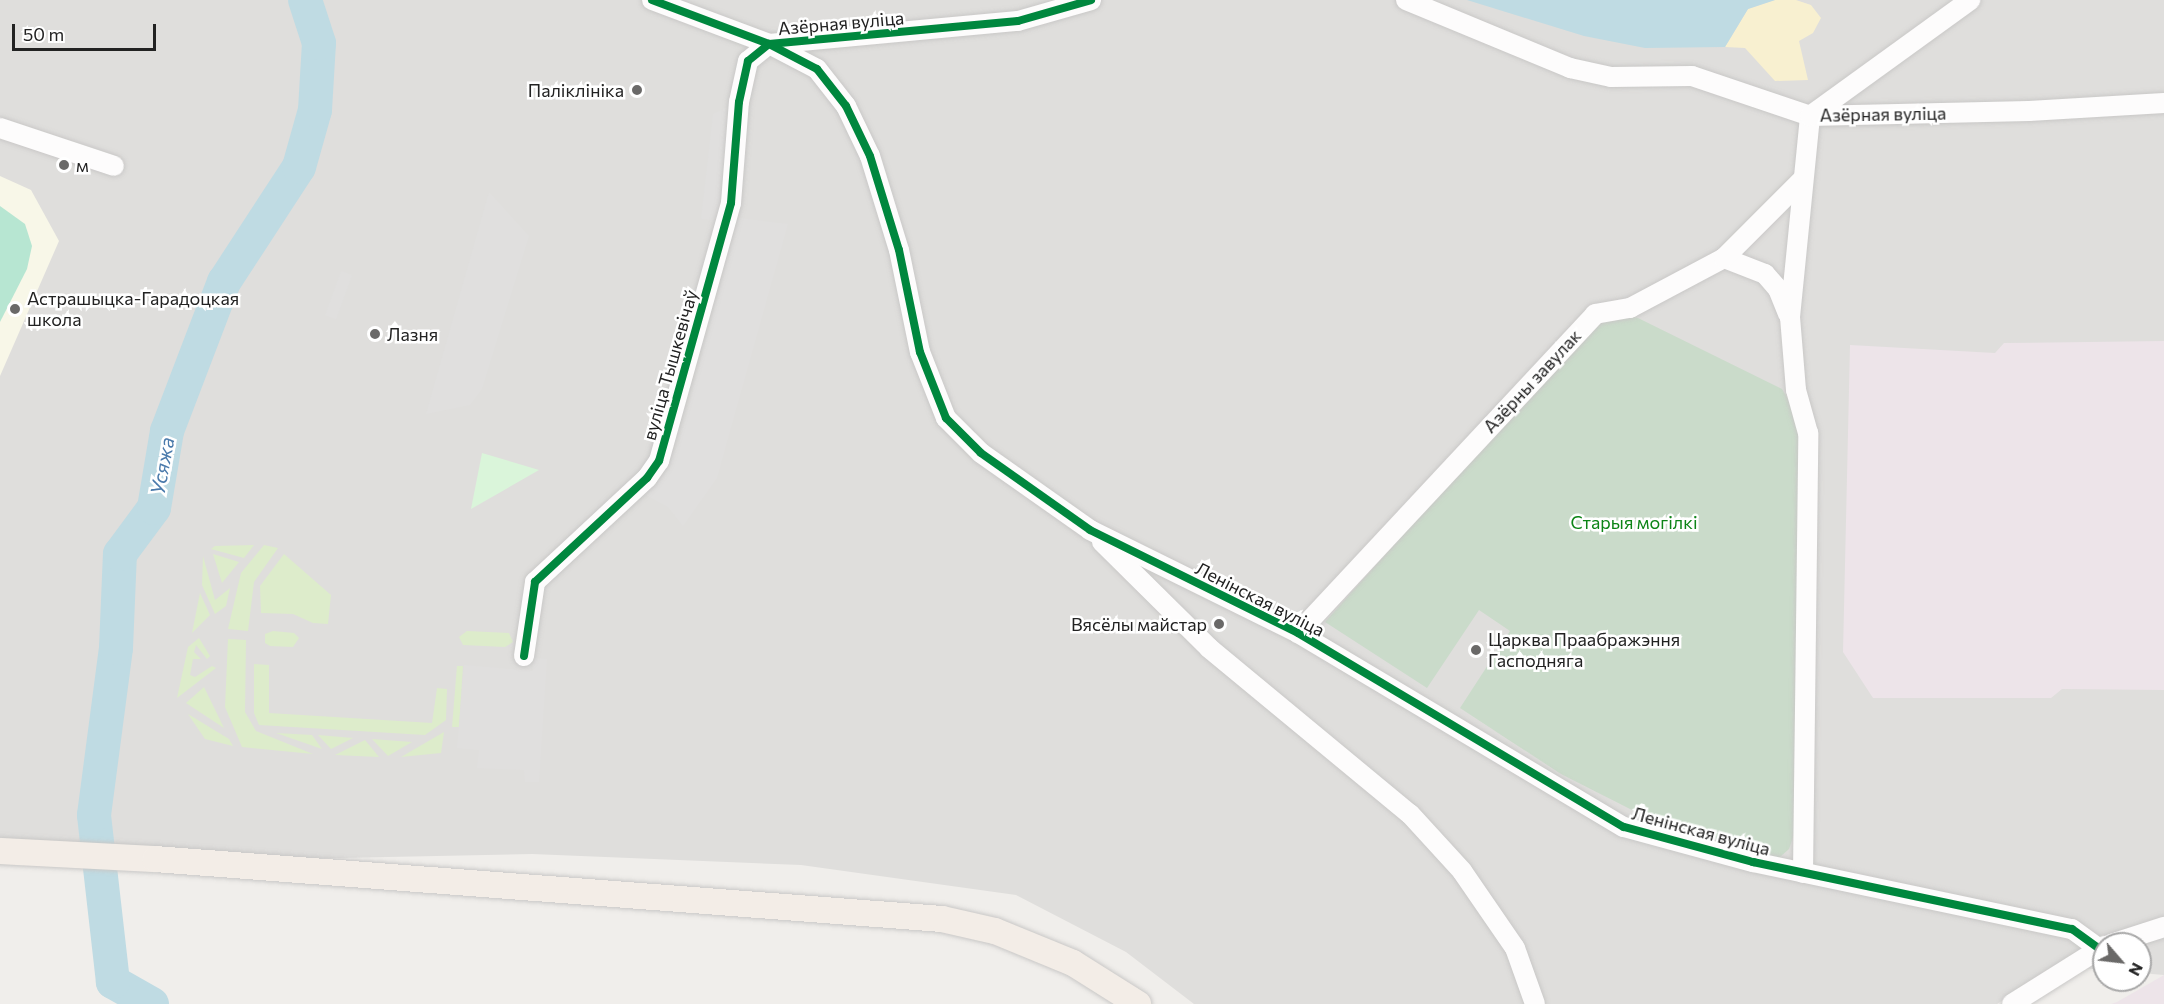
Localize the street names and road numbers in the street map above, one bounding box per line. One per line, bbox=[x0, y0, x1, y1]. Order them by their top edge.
street label: Азёрная вуліца bbox=[777, 7, 905, 39]
street label: Азёрная вуліца bbox=[1819, 102, 1947, 126]
street label: вуліца Тышкевічаў bbox=[638, 287, 702, 443]
street label: Азёрны завулак bbox=[1479, 325, 1585, 437]
street label: Ленінская вуліца bbox=[1192, 557, 1328, 641]
street label: Ленінская вуліца bbox=[1630, 802, 1772, 860]

